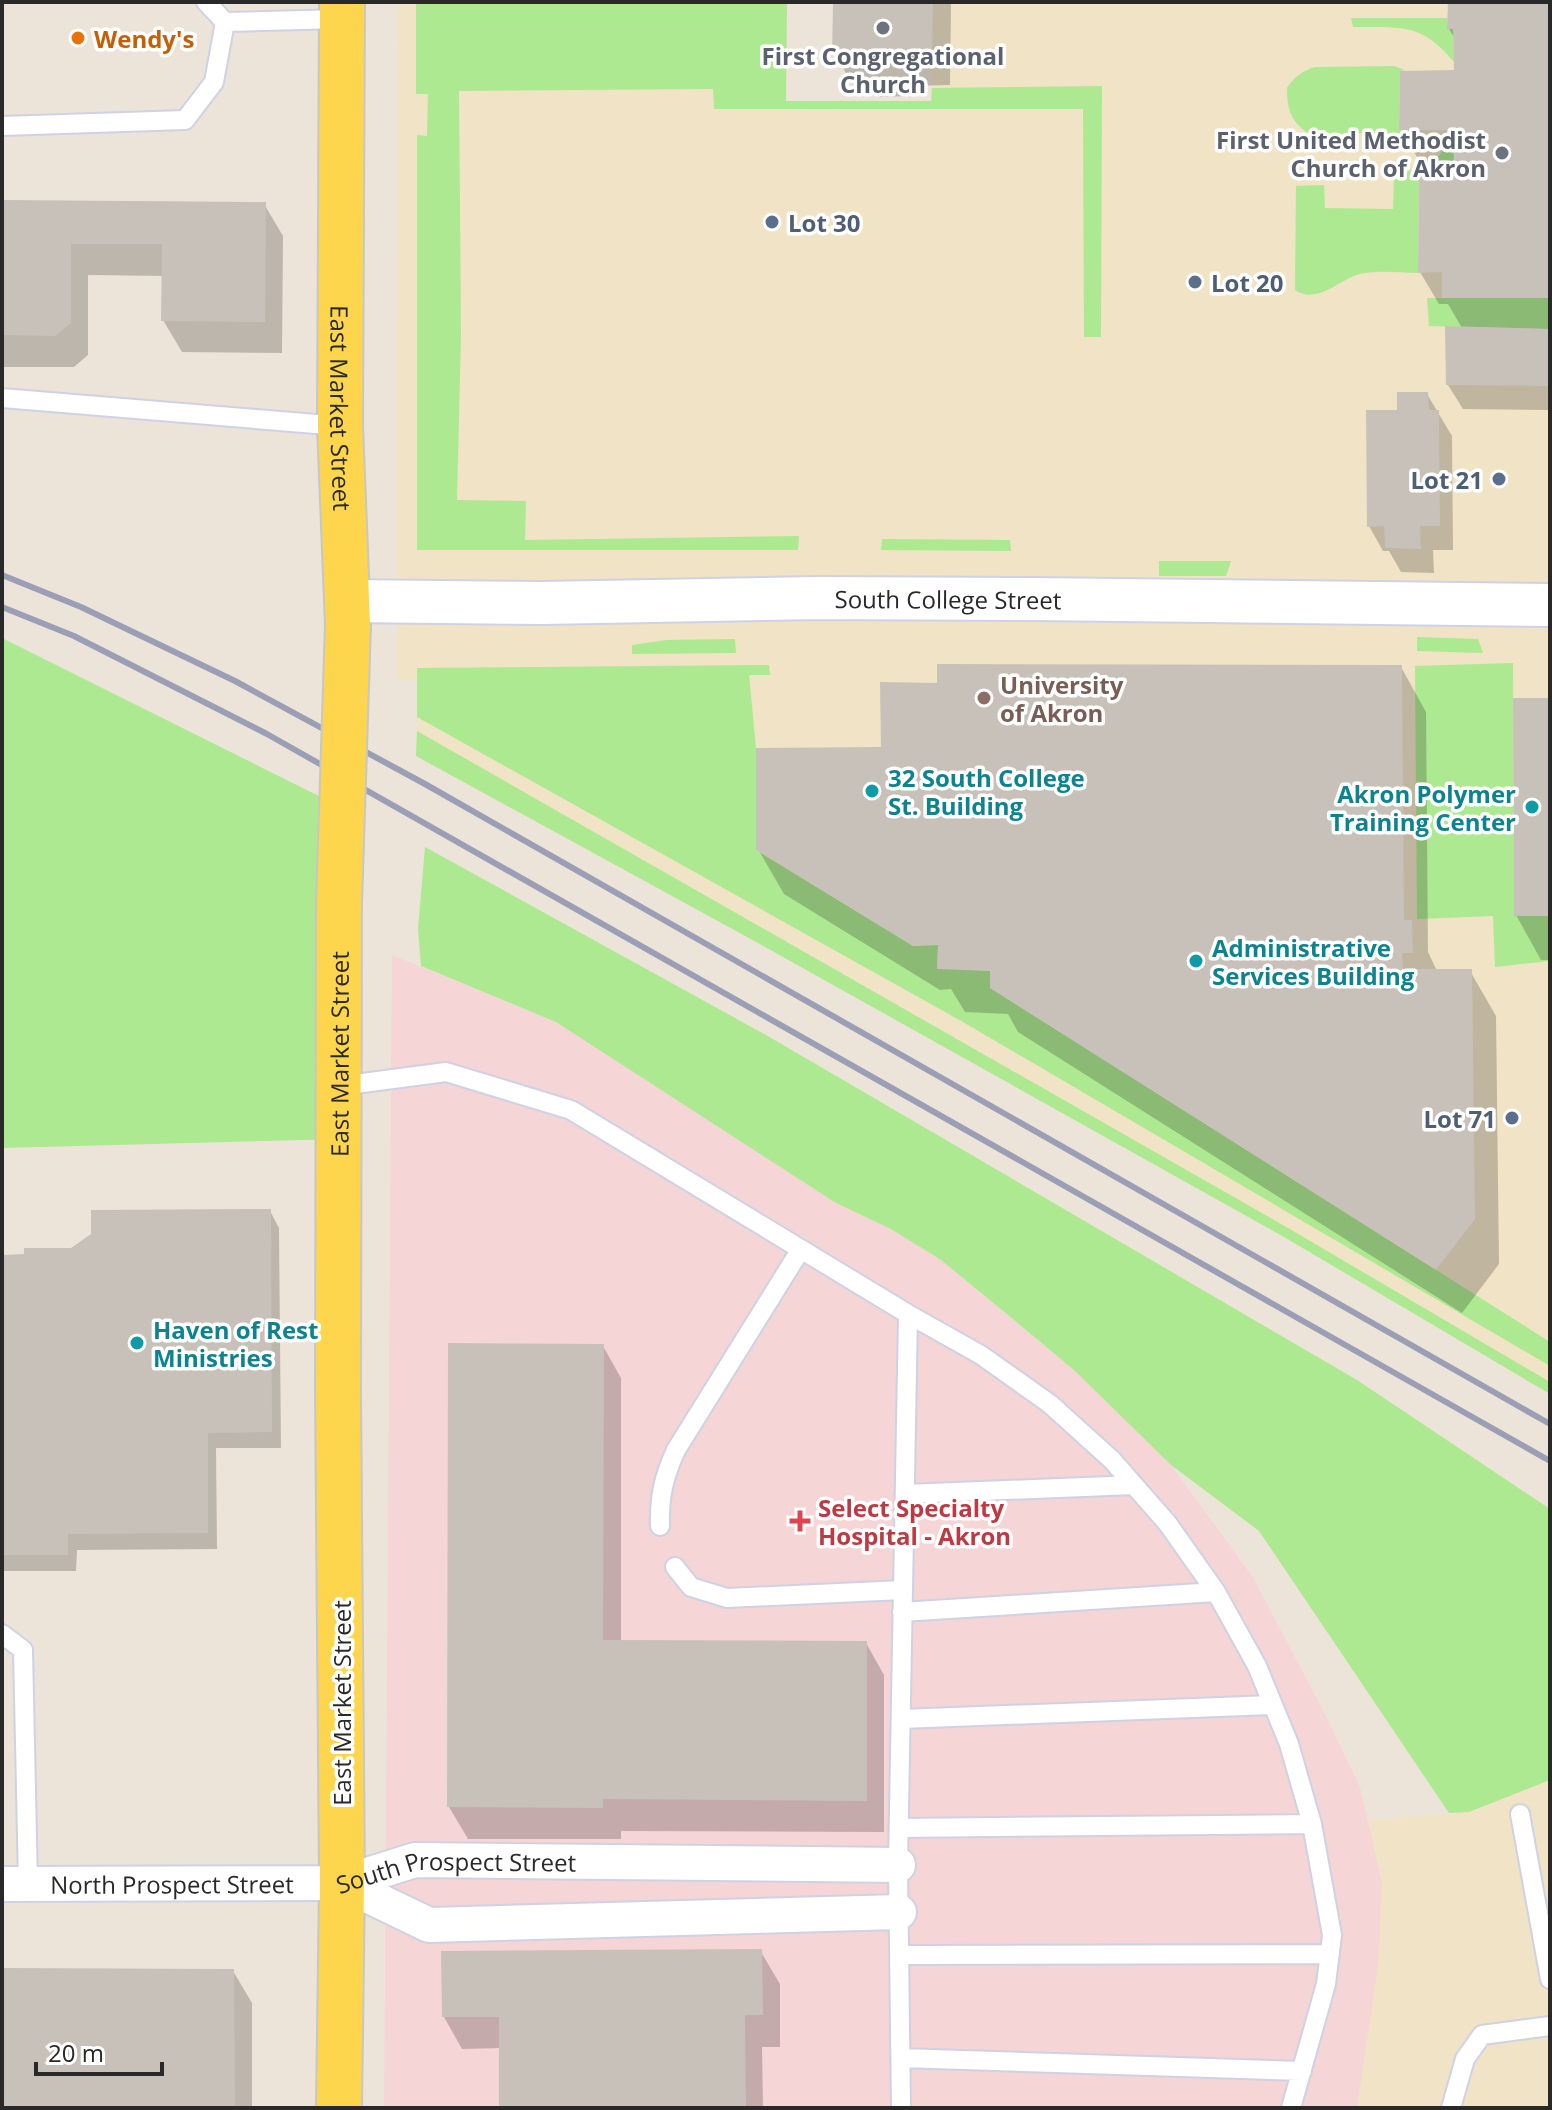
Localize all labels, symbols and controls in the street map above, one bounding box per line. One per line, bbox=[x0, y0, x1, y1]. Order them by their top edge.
marker: First Congregational Church bbox=[874, 19, 892, 37]
place label: Wendy's bbox=[94, 22, 194, 55]
marker: Wendy's bbox=[69, 29, 87, 47]
place label: First Congregational Church bbox=[762, 39, 1004, 100]
place label: First United Methodist Church of Akron bbox=[1216, 123, 1486, 184]
marker: First United Methodist Church of Akron bbox=[1493, 144, 1511, 162]
place label: Lot 30 bbox=[788, 206, 861, 239]
marker: Lot 30 bbox=[763, 213, 781, 231]
place label: Lot 20 bbox=[1211, 266, 1284, 299]
marker: Lot 20 bbox=[1186, 273, 1204, 291]
street label: East Market Street bbox=[323, 305, 360, 511]
place label: Lot 21 bbox=[1410, 463, 1483, 496]
marker: Lot 21 bbox=[1490, 470, 1508, 488]
street label: South College Street bbox=[834, 582, 1062, 616]
place label: University of Akron bbox=[1000, 668, 1124, 729]
marker: University of Akron bbox=[975, 689, 993, 707]
place label: 32 South College St. Building bbox=[888, 761, 1085, 822]
place label: Akron Polymer Training Center bbox=[1330, 777, 1516, 838]
marker: 32 South College St. Building bbox=[863, 782, 881, 800]
marker: Akron Polymer Training Center bbox=[1523, 798, 1541, 816]
place label: Administrative Services Building bbox=[1212, 931, 1415, 992]
street label: East Market Street bbox=[322, 951, 355, 1157]
marker: Administrative Services Building bbox=[1187, 952, 1205, 970]
place label: Lot 71 bbox=[1423, 1102, 1496, 1135]
marker: Lot 71 bbox=[1503, 1109, 1521, 1127]
place label: Haven of Rest Ministries bbox=[153, 1313, 318, 1374]
marker: Haven of Rest Ministries bbox=[128, 1334, 146, 1352]
place label: Select Specialty Hospital - Akron bbox=[818, 1491, 1011, 1552]
marker: Select Specialty Hospital - Akron bbox=[789, 1510, 811, 1532]
street label: East Market Street bbox=[325, 1600, 358, 1806]
street label: South Prospect Street bbox=[332, 1843, 576, 1900]
street label: North Prospect Street bbox=[50, 1867, 294, 1900]
scale bar bbox=[36, 2026, 162, 2076]
text: 20 m bbox=[48, 2036, 104, 2069]

